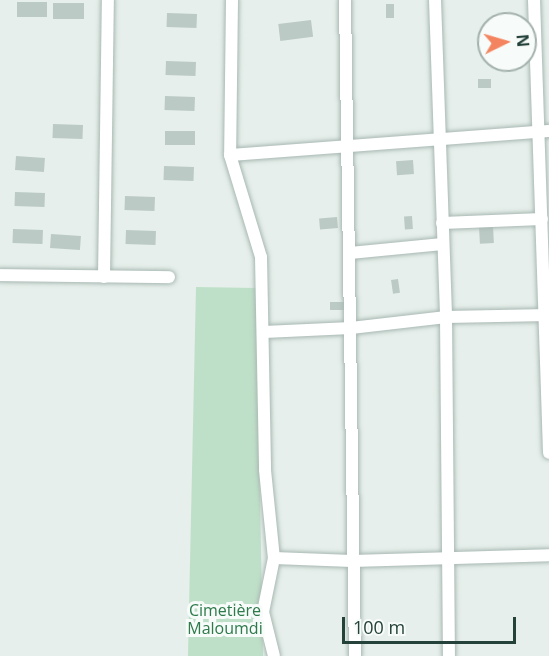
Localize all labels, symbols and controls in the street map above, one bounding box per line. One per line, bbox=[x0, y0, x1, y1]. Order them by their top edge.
north arrow bbox=[477, 12, 537, 72]
text: N bbox=[511, 33, 534, 48]
park label: Cimetière Maloumdi bbox=[187, 600, 263, 638]
scale bar bbox=[345, 605, 519, 643]
text: 100 m bbox=[353, 615, 405, 639]

